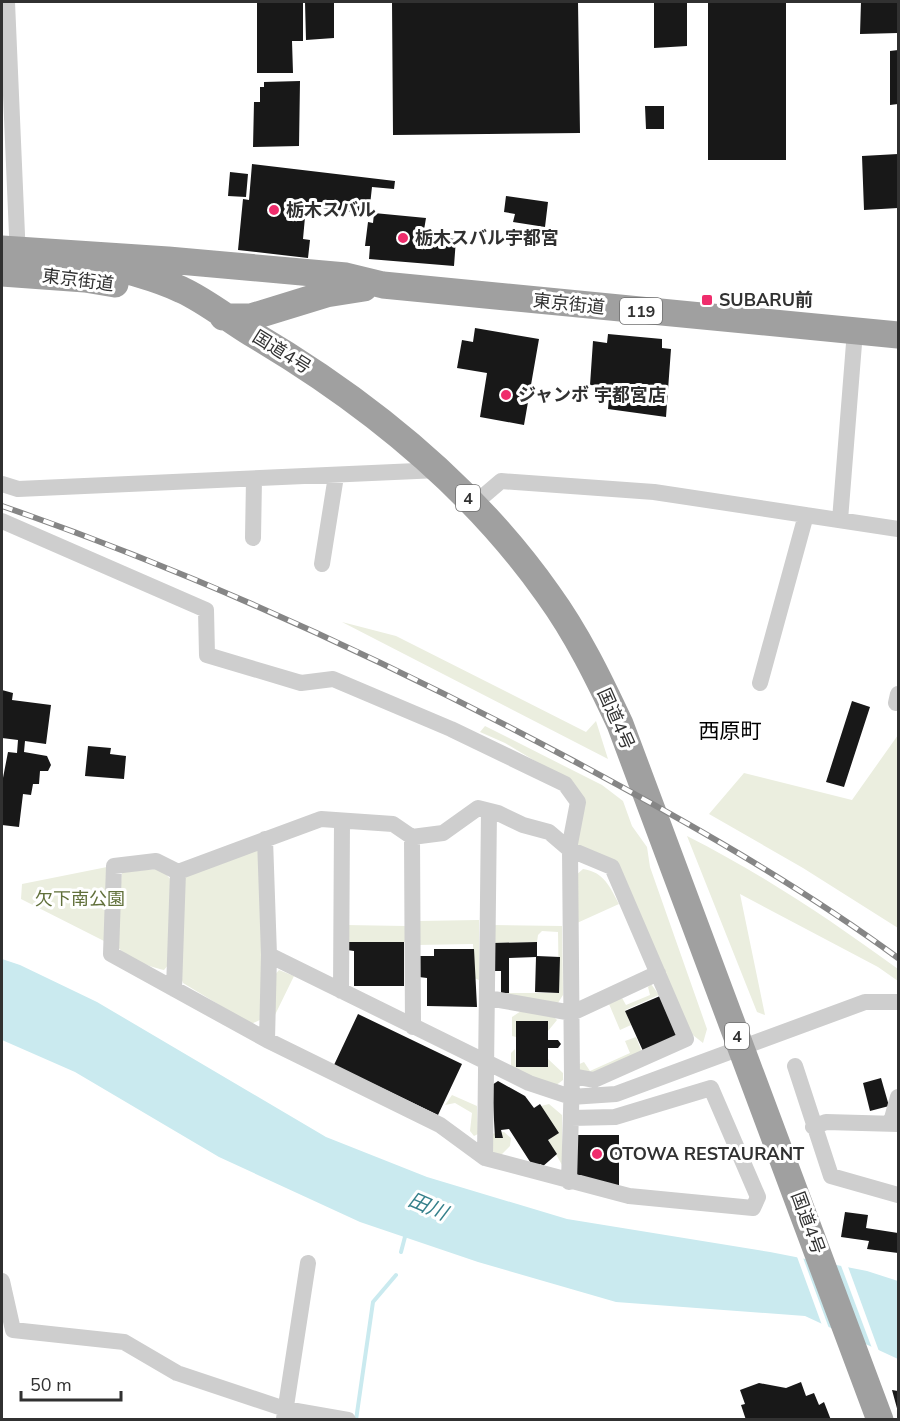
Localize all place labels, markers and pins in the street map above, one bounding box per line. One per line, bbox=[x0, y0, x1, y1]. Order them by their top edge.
place label: 栃木スバル bbox=[286, 198, 376, 222]
marker: 栃木スバル bbox=[267, 203, 281, 217]
place label: 栃木スバル宇都宮 bbox=[415, 226, 559, 250]
marker: 栃木スバル宇都宮 bbox=[396, 231, 410, 245]
place label: SUBARU前 bbox=[719, 288, 813, 312]
marker: SUBARU前 bbox=[700, 293, 714, 307]
place label: ジャンボ 宇都宮店 bbox=[518, 383, 666, 407]
marker: ジャンボ 宇都宮店 bbox=[499, 388, 513, 402]
place label: OTOWA RESTAURANT bbox=[609, 1142, 805, 1166]
marker: OTOWA RESTAURANT bbox=[590, 1147, 604, 1161]

